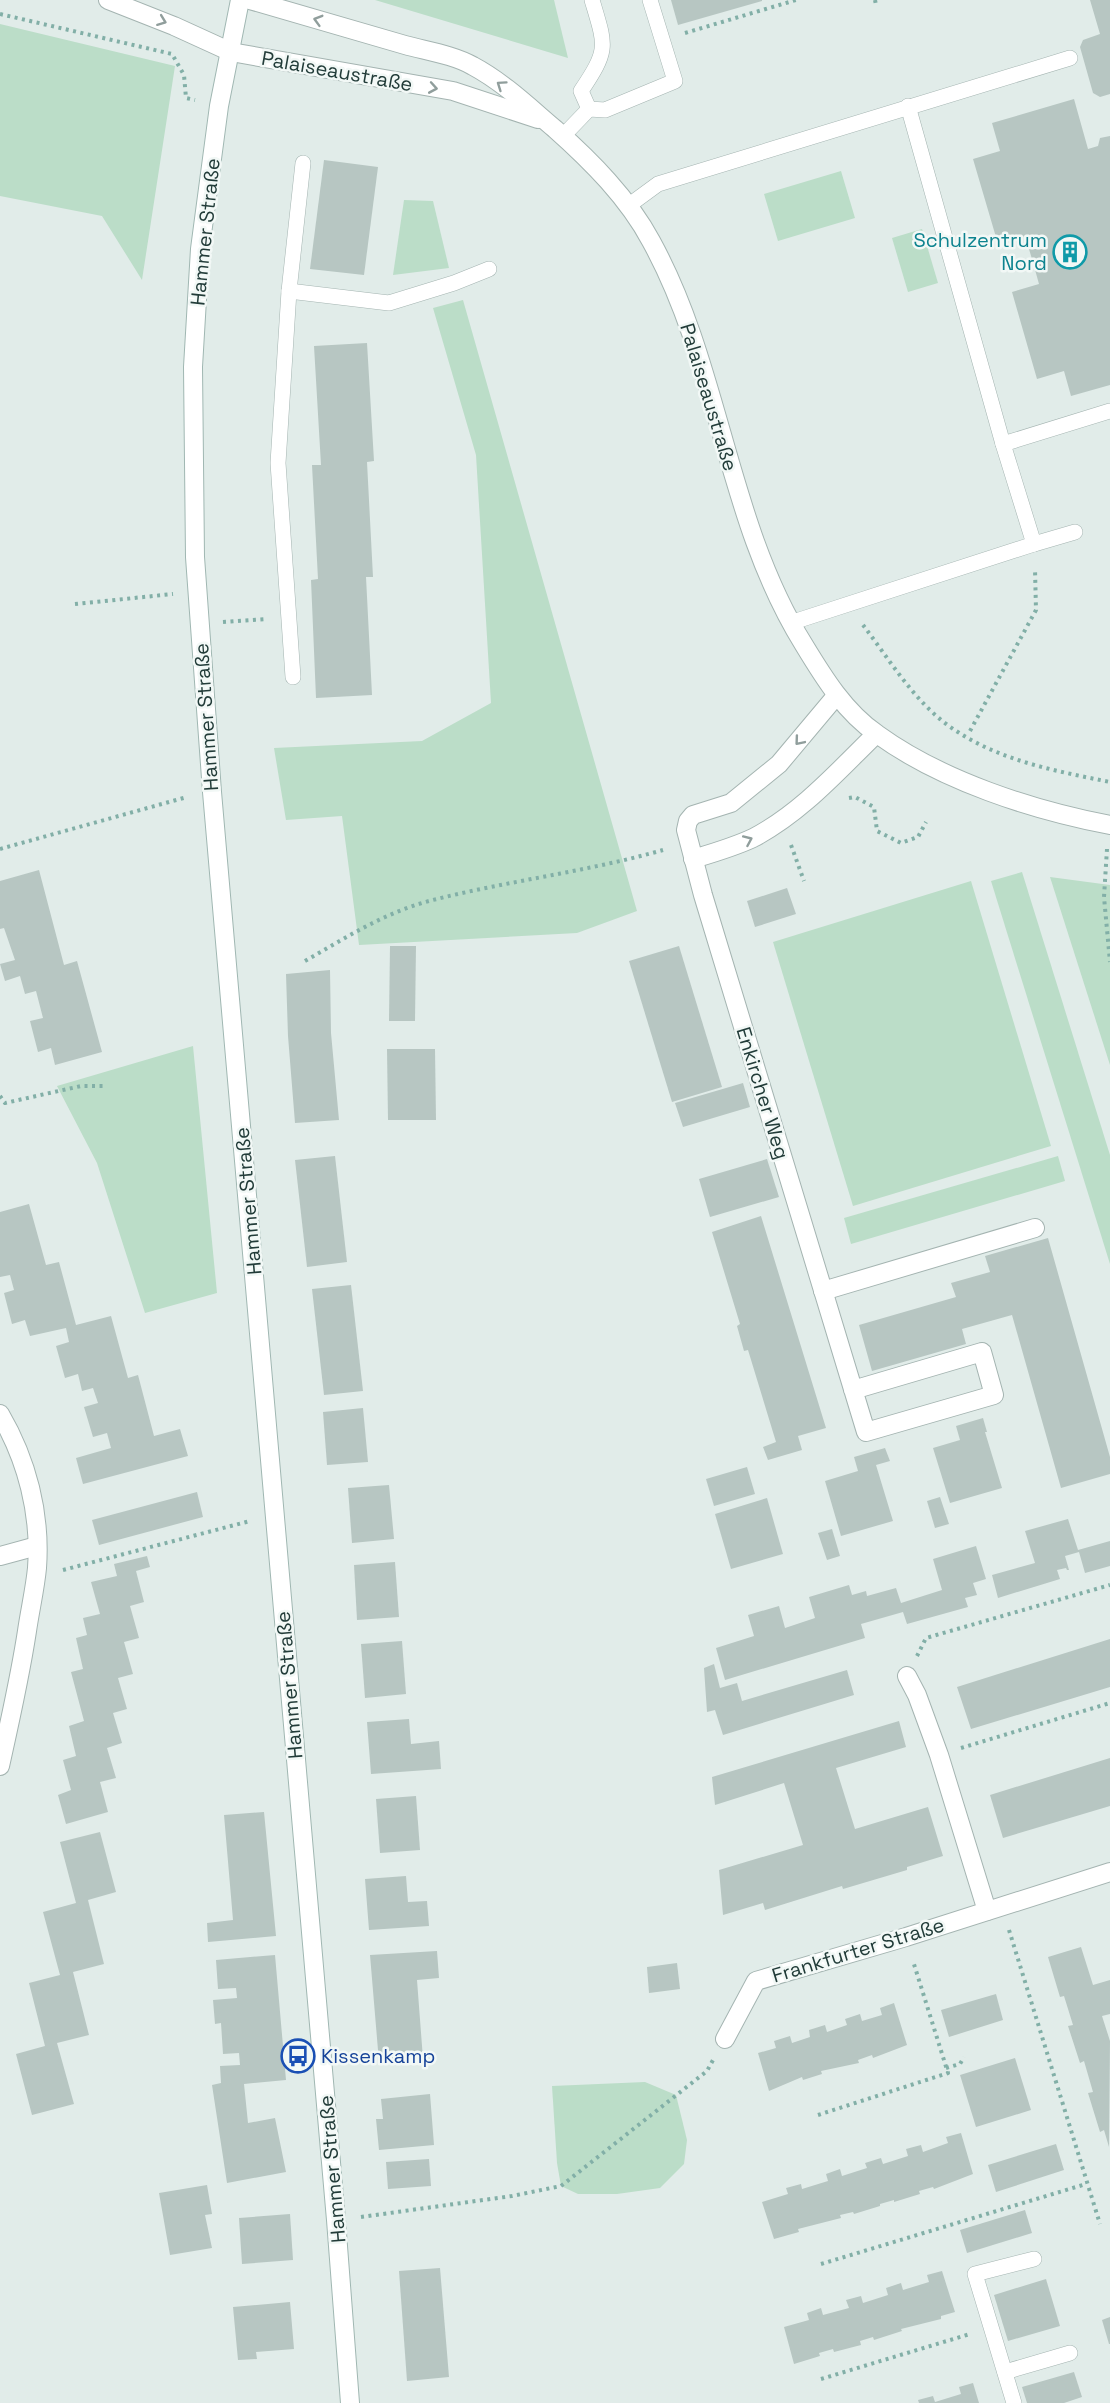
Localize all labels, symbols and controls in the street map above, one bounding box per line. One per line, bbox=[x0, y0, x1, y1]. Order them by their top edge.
one-way arrow bbox=[156, 14, 167, 26]
one-way arrow bbox=[313, 15, 324, 27]
street label: Palaiseaustraße bbox=[259, 45, 415, 97]
one-way arrow bbox=[428, 81, 438, 94]
one-way arrow bbox=[496, 81, 507, 92]
street label: Hammer Straße bbox=[184, 157, 226, 307]
place label: Schulzentrum Nord bbox=[914, 227, 1047, 276]
building icon: Schulzentrum Nord bbox=[1052, 234, 1088, 270]
street label: Palaiseaustraße bbox=[674, 320, 744, 474]
street label: Hammer Straße bbox=[188, 642, 224, 792]
one-way arrow bbox=[795, 734, 806, 745]
one-way arrow bbox=[741, 835, 752, 847]
street label: Enkircher Weg bbox=[731, 1024, 795, 1162]
street label: Hammer Straße bbox=[229, 1126, 267, 1276]
street label: Hammer Straße bbox=[270, 1610, 308, 1760]
street label: Frankfurter Straße bbox=[769, 1911, 947, 1989]
bus stop icon: Kissenkamp bbox=[280, 2038, 316, 2074]
place label: Kissenkamp bbox=[321, 2043, 435, 2069]
street label: Hammer Straße bbox=[313, 2094, 351, 2244]

